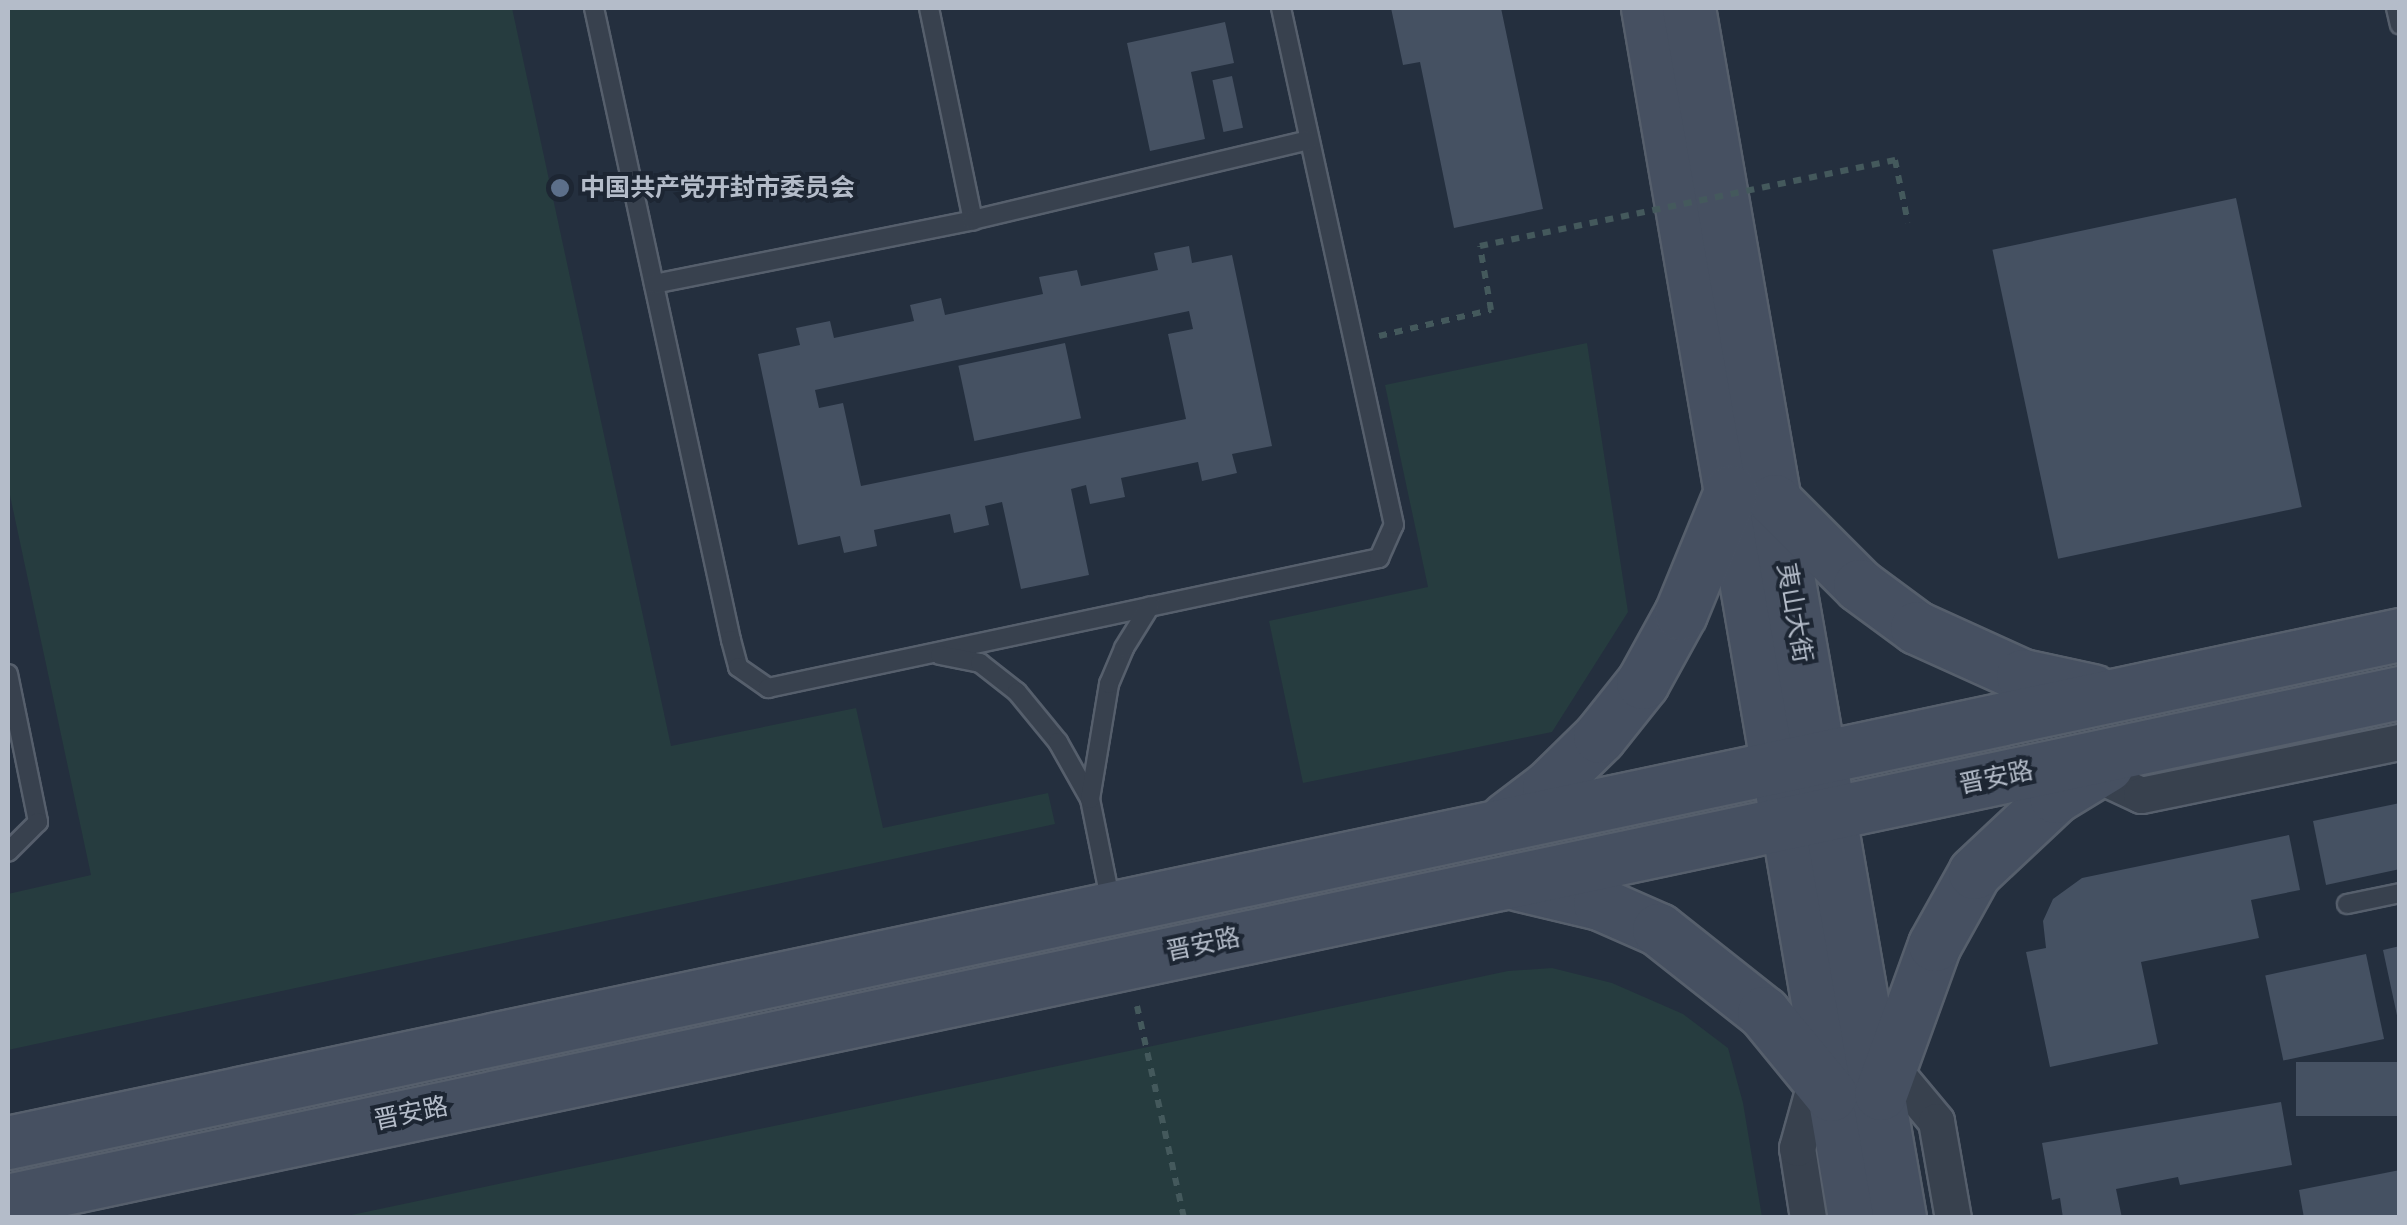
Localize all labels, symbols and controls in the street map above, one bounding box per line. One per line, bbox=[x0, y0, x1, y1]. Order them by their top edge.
place label: 中国共产党开封市委员会 bbox=[580, 173, 855, 203]
marker: 中国共产党开封市委员会 bbox=[549, 177, 571, 199]
street label: 夷山大街 bbox=[1771, 561, 1817, 665]
street label: 晋安路 bbox=[1956, 756, 2036, 800]
street label: 晋安路 bbox=[1163, 923, 1243, 967]
street label: 晋安路 bbox=[371, 1092, 451, 1136]

